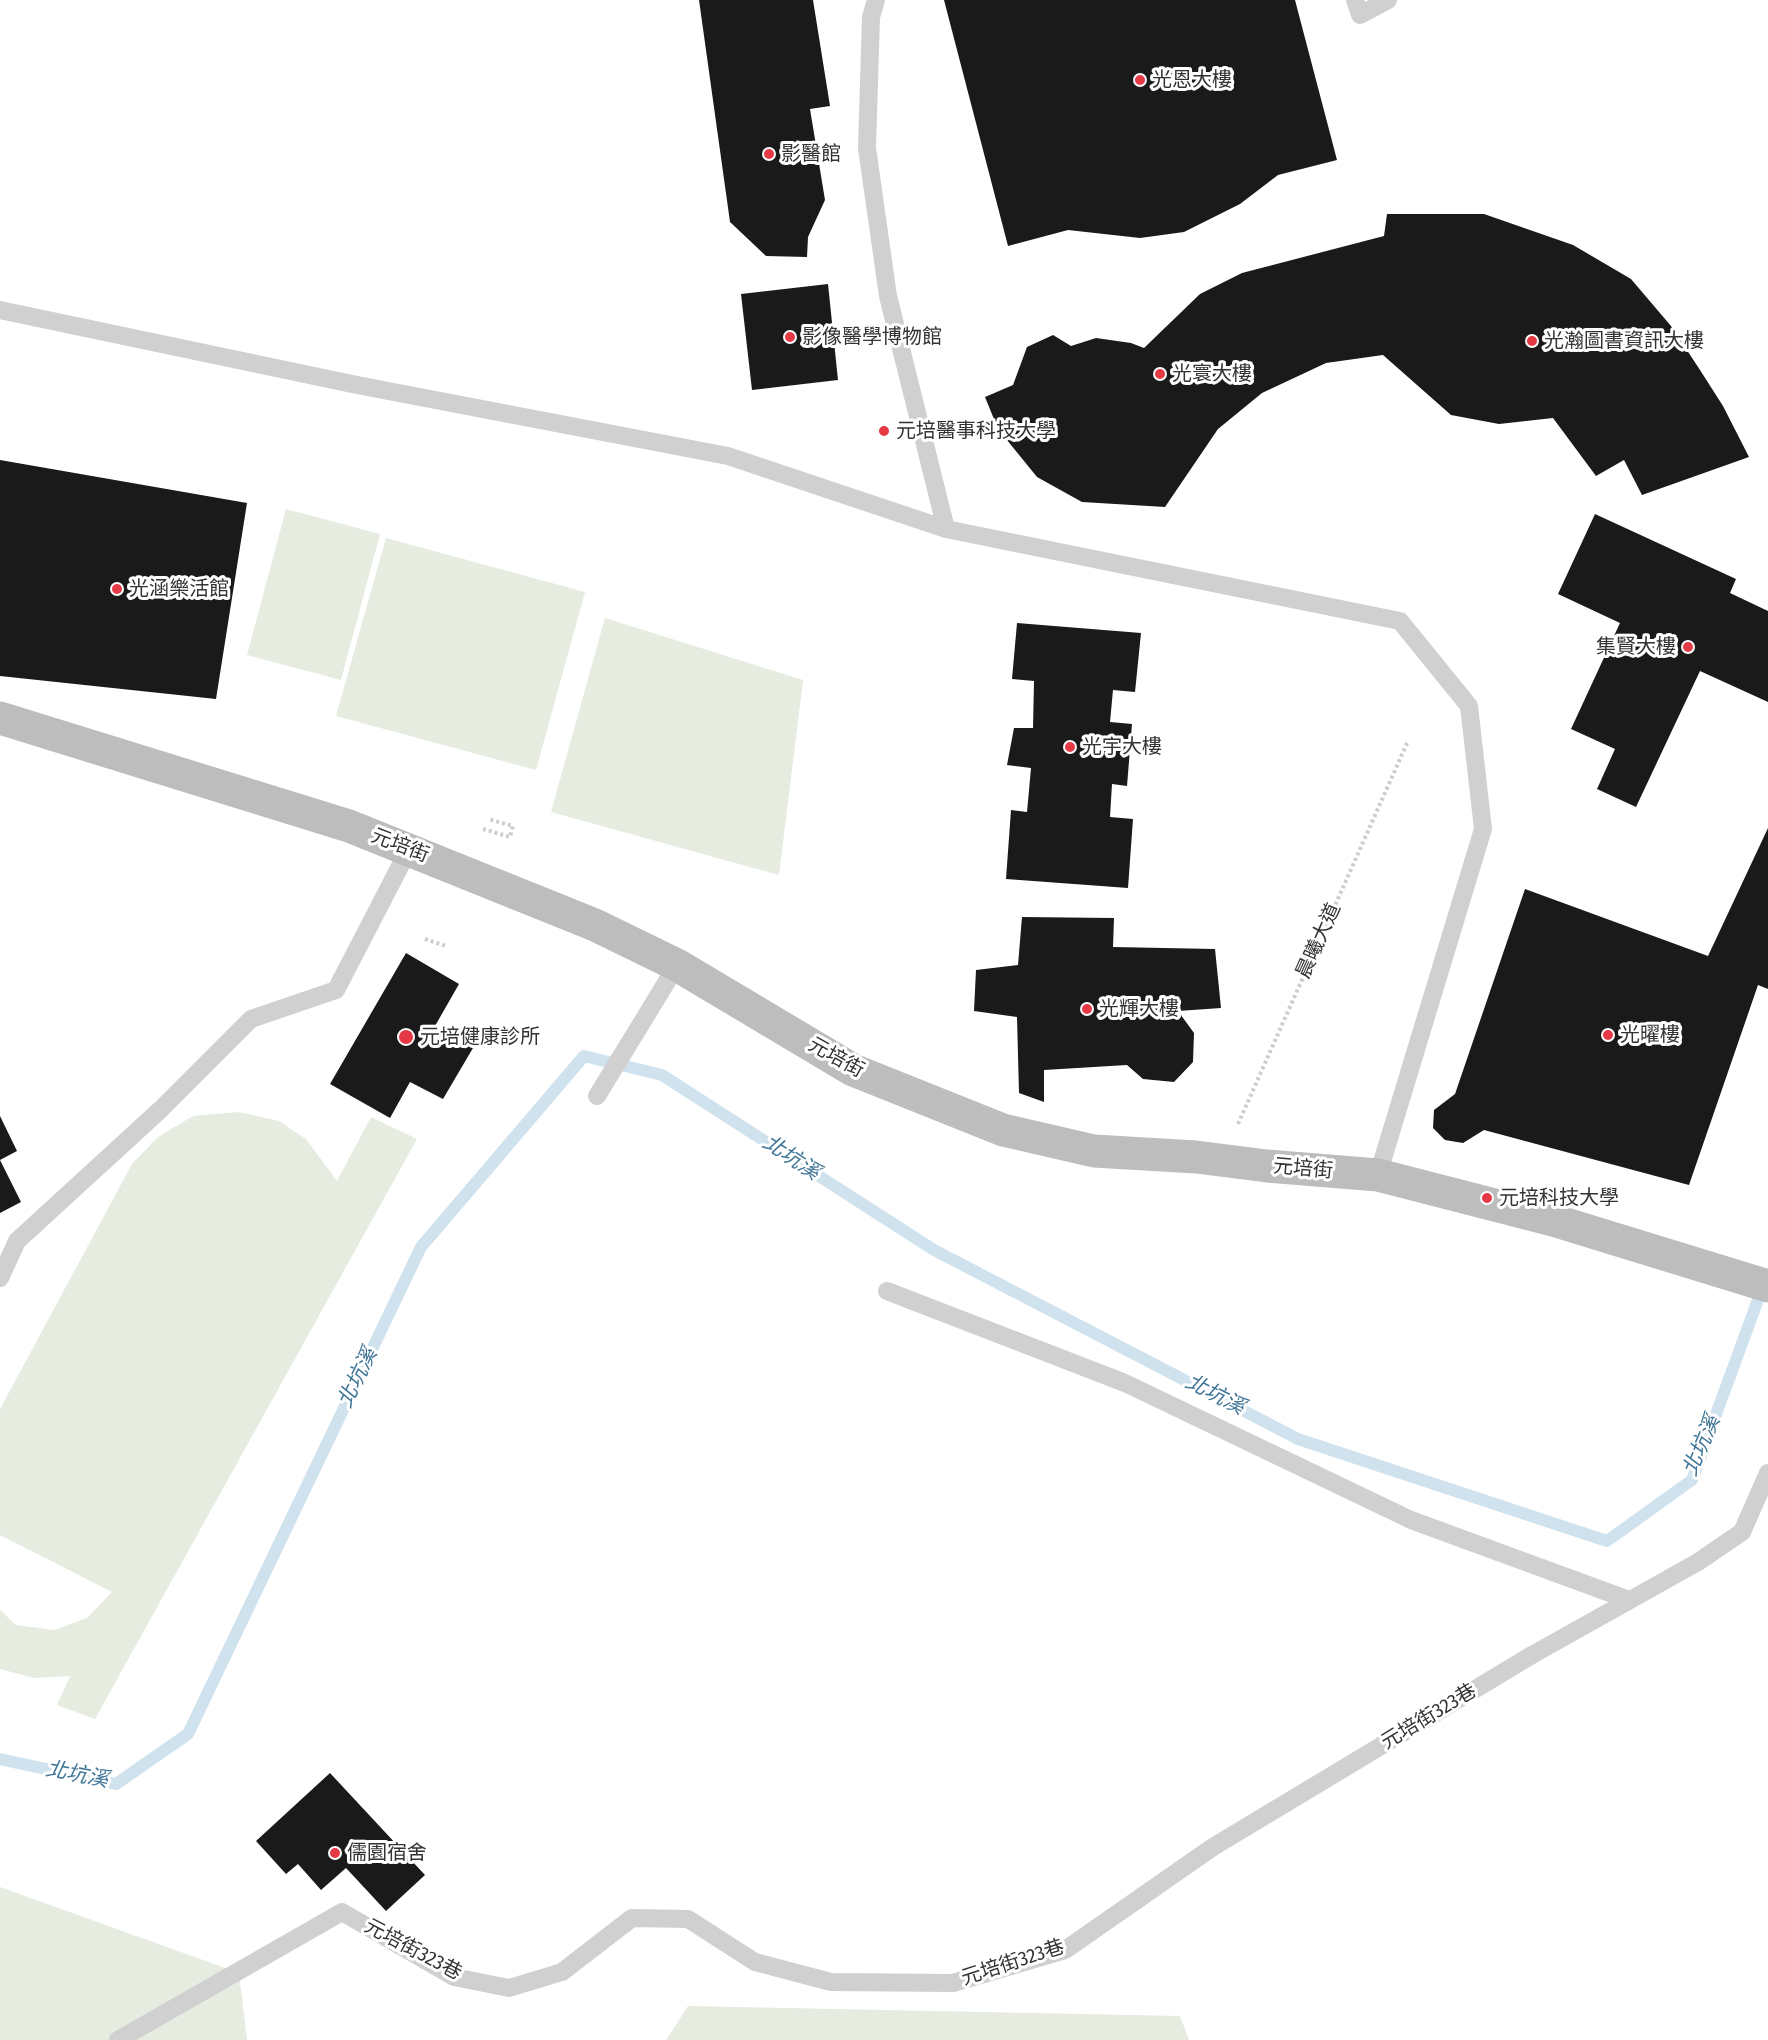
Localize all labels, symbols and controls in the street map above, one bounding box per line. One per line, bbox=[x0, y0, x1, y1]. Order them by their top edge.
place label: 光恩大樓 bbox=[1152, 68, 1232, 92]
marker: 光恩大樓 bbox=[1133, 73, 1147, 87]
place label: 影醫館 bbox=[781, 142, 841, 166]
marker: 影醫館 bbox=[762, 147, 776, 161]
place label: 影像醫學博物館 bbox=[802, 325, 942, 349]
place label: 光瀚圖書資訊大樓 bbox=[1544, 329, 1704, 353]
marker: 影像醫學博物館 bbox=[783, 330, 797, 344]
marker: 光瀚圖書資訊大樓 bbox=[1525, 334, 1539, 348]
place label: 光寰大樓 bbox=[1172, 362, 1252, 386]
marker: 光寰大樓 bbox=[1153, 367, 1167, 381]
place label: 元培醫事科技大學 bbox=[896, 419, 1056, 443]
marker: 元培醫事科技大學 bbox=[877, 424, 891, 438]
place label: 光涵樂活館 bbox=[129, 577, 229, 601]
marker: 光涵樂活館 bbox=[110, 582, 124, 596]
place label: 集賢大樓 bbox=[1596, 635, 1676, 659]
marker: 集賢大樓 bbox=[1681, 640, 1695, 654]
place label: 光宇大樓 bbox=[1082, 735, 1162, 759]
marker: 光宇大樓 bbox=[1063, 740, 1077, 754]
street label: 元培街 bbox=[368, 824, 432, 868]
street label: 晨曦大道 bbox=[1292, 900, 1346, 982]
place label: 光輝大樓 bbox=[1099, 997, 1179, 1021]
marker: 光輝大樓 bbox=[1080, 1002, 1094, 1016]
place label: 光曜樓 bbox=[1620, 1023, 1680, 1047]
place label: 元培健康診所 bbox=[420, 1025, 540, 1049]
marker: 元培健康診所 bbox=[397, 1028, 415, 1046]
marker: 光曜樓 bbox=[1601, 1028, 1615, 1042]
street label: 元培街 bbox=[804, 1033, 868, 1083]
water label: 北坑溪 bbox=[758, 1130, 824, 1186]
street label: 元培街 bbox=[1272, 1154, 1334, 1184]
place label: 元培科技大學 bbox=[1499, 1186, 1619, 1210]
marker: 元培科技大學 bbox=[1480, 1191, 1494, 1205]
water label: 北坑溪 bbox=[333, 1344, 383, 1412]
water label: 北坑溪 bbox=[1181, 1369, 1249, 1421]
water label: 北坑溪 bbox=[1678, 1412, 1726, 1480]
street label: 元培街323巷 bbox=[1377, 1679, 1481, 1755]
water label: 北坑溪 bbox=[44, 1757, 110, 1793]
place label: 儒園宿舍 bbox=[347, 1841, 427, 1865]
marker: 儒園宿舍 bbox=[328, 1846, 342, 1860]
street label: 元培街323巷 bbox=[360, 1914, 466, 1986]
street label: 元培街323巷 bbox=[959, 1935, 1067, 1991]

